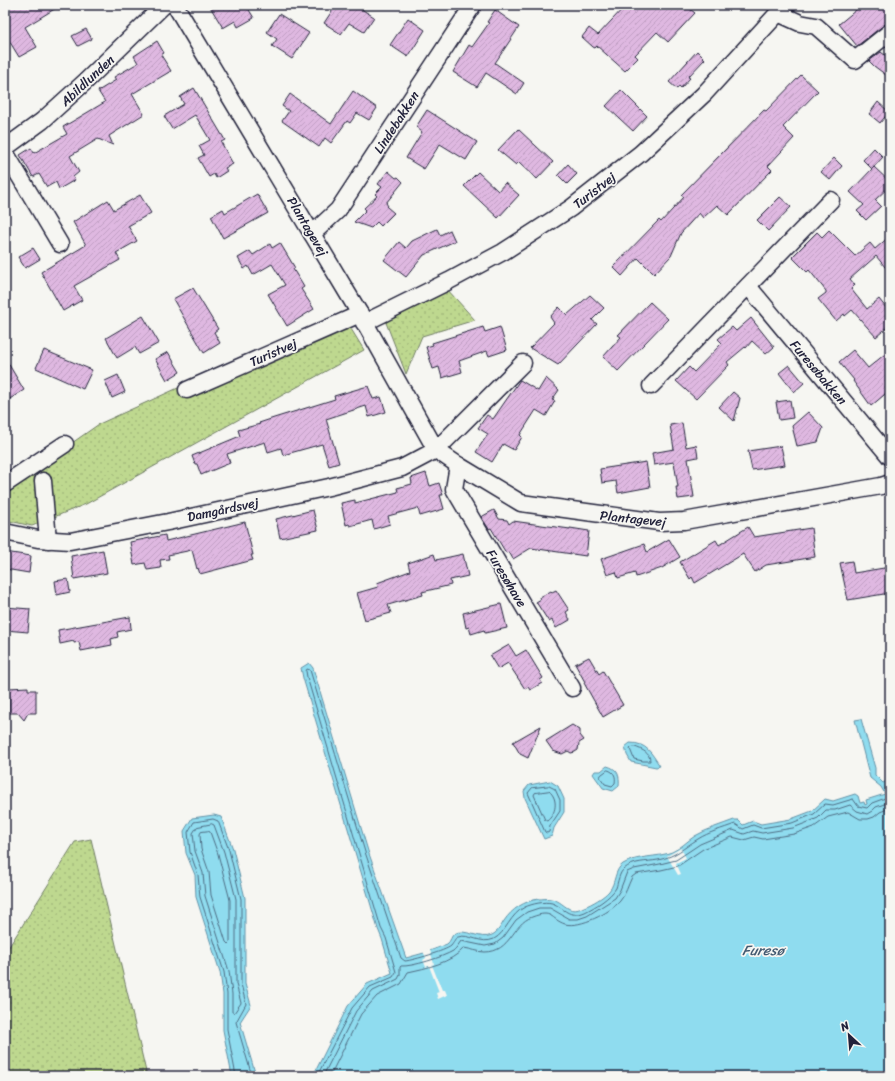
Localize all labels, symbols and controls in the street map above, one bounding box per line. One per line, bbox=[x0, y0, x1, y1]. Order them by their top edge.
street label: Abildlunden bbox=[54, 49, 120, 113]
street label: Lindebakken bbox=[367, 86, 425, 158]
street label: Turistvej bbox=[568, 166, 622, 215]
street label: Plantagevej bbox=[281, 192, 335, 262]
street label: Turistvej bbox=[246, 332, 301, 373]
street label: Furesøbakken bbox=[784, 334, 853, 410]
street label: Damgårdsvej bbox=[185, 491, 262, 528]
street label: Plantagevej bbox=[599, 504, 668, 534]
street label: Furesøhave bbox=[480, 545, 533, 612]
water label: Furesø bbox=[742, 938, 787, 963]
north arrow bbox=[829, 1015, 869, 1055]
text: N bbox=[836, 1016, 853, 1037]

